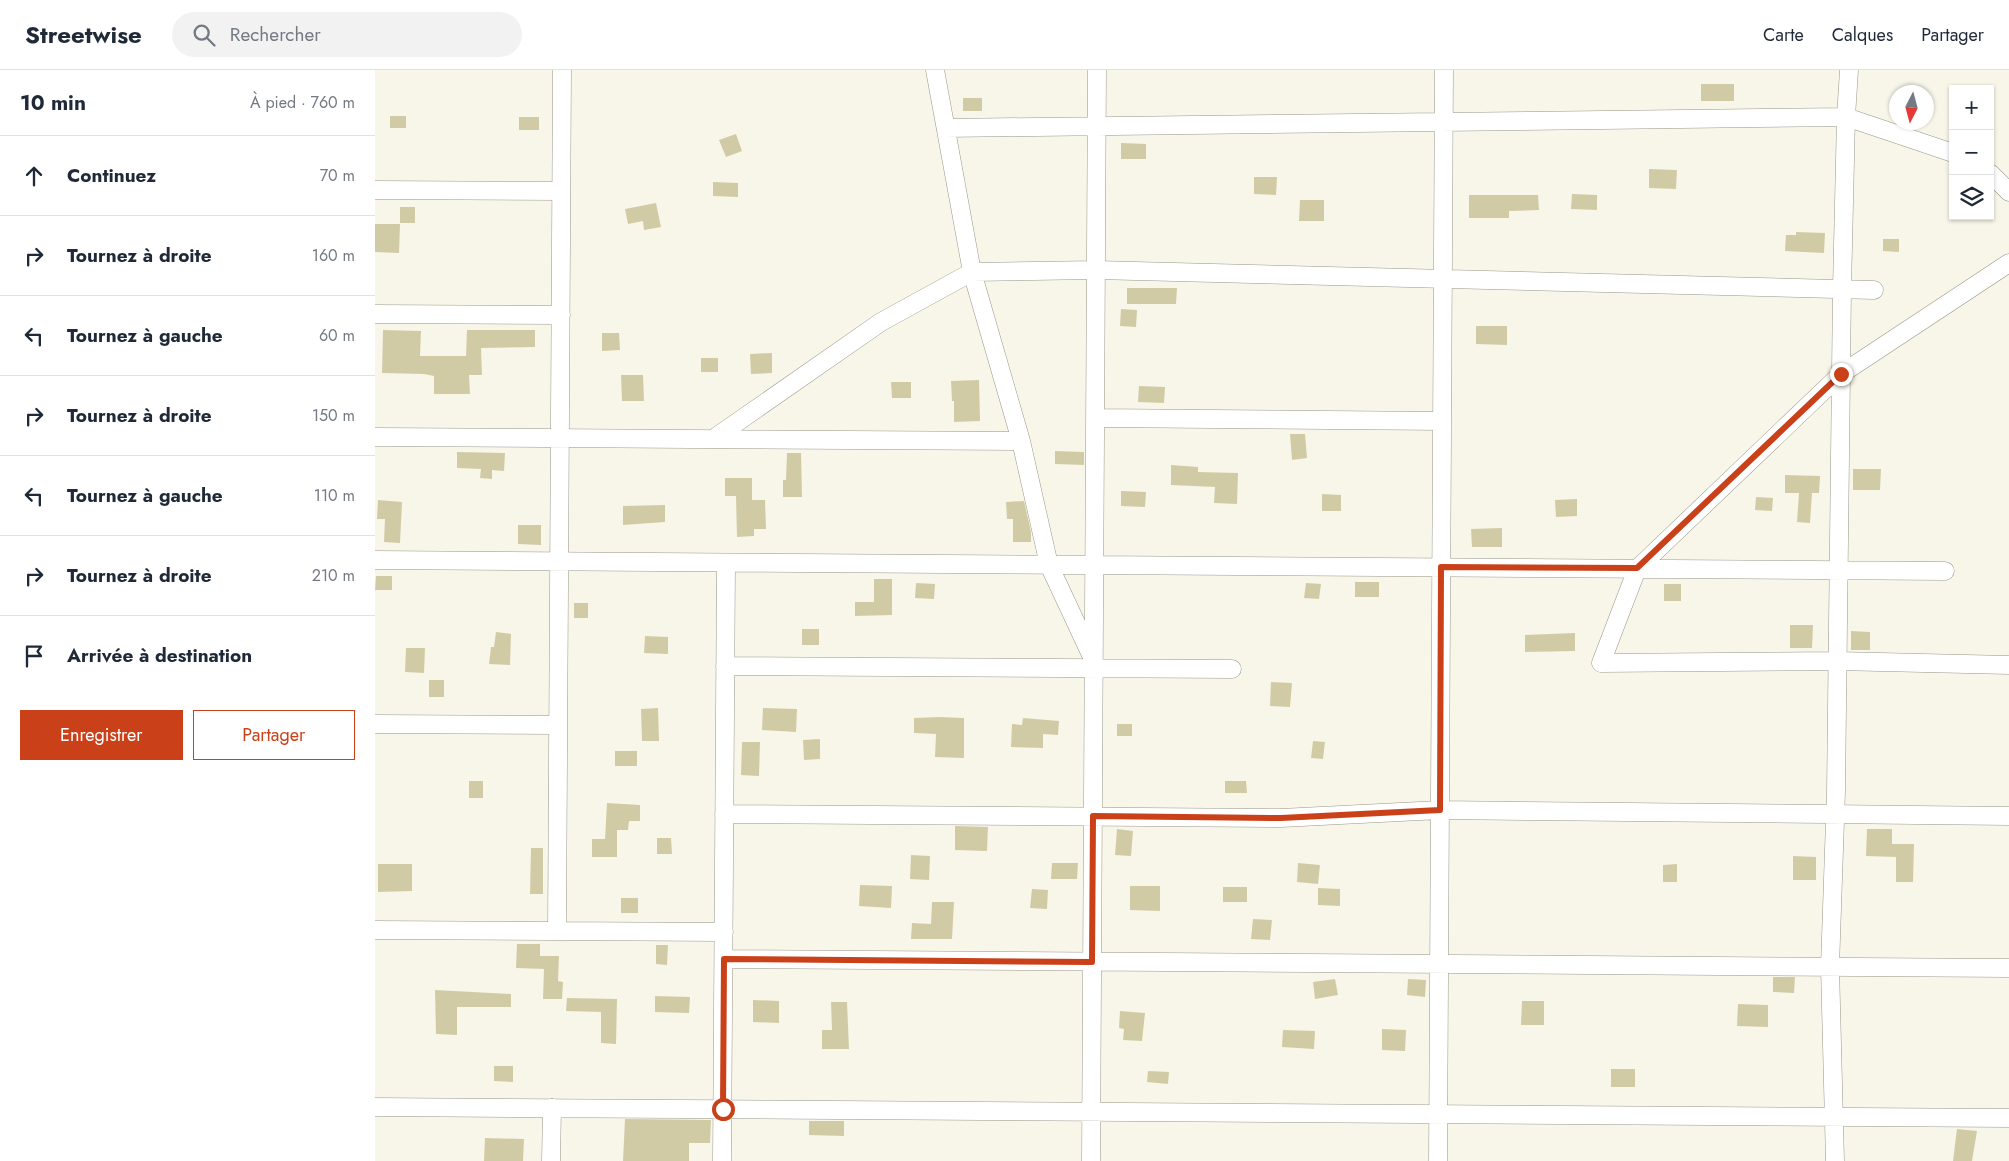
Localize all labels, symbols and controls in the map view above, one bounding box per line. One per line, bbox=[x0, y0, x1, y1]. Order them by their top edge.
search box bbox=[172, 12, 522, 57]
text: Streetwise bbox=[25, 17, 142, 52]
icon: search bbox=[190, 21, 218, 49]
text: Rechercher bbox=[230, 21, 321, 48]
text: Carte bbox=[1763, 22, 1804, 48]
text: Calques bbox=[1832, 22, 1893, 48]
text: Partager bbox=[1921, 22, 1984, 48]
north arrow bbox=[1889, 85, 1934, 130]
map controls bbox=[1949, 85, 1994, 220]
button: + bbox=[1949, 85, 1994, 130]
text: 10 min bbox=[20, 88, 86, 118]
text: À pied · 760 m bbox=[250, 91, 355, 114]
button: − bbox=[1949, 130, 1994, 175]
icon: ahead bbox=[20, 162, 48, 190]
text: Continuez bbox=[67, 162, 156, 189]
text: 70 m bbox=[320, 164, 355, 187]
button: layers bbox=[1949, 175, 1994, 220]
icon: right bbox=[20, 242, 48, 270]
text: Tournez à droite bbox=[67, 242, 212, 269]
text: 160 m bbox=[312, 244, 355, 267]
icon: left bbox=[20, 322, 48, 350]
text: Tournez à gauche bbox=[67, 322, 223, 349]
text: 60 m bbox=[319, 324, 355, 347]
route end bbox=[1830, 363, 1853, 386]
icon: right bbox=[20, 402, 48, 430]
text: Tournez à droite bbox=[67, 402, 212, 429]
text: 150 m bbox=[312, 404, 355, 427]
icon: left bbox=[20, 482, 48, 510]
text: Tournez à gauche bbox=[67, 482, 223, 509]
text: 110 m bbox=[314, 484, 355, 507]
icon: right bbox=[20, 562, 48, 590]
text: Tournez à droite bbox=[67, 562, 212, 589]
text: 210 m bbox=[312, 564, 355, 587]
icon: arrive bbox=[20, 642, 48, 670]
text: Arrivée à destination bbox=[67, 642, 252, 669]
button: Enregistrer bbox=[20, 710, 183, 760]
button: Partager bbox=[193, 710, 355, 760]
route start bbox=[712, 1098, 735, 1121]

